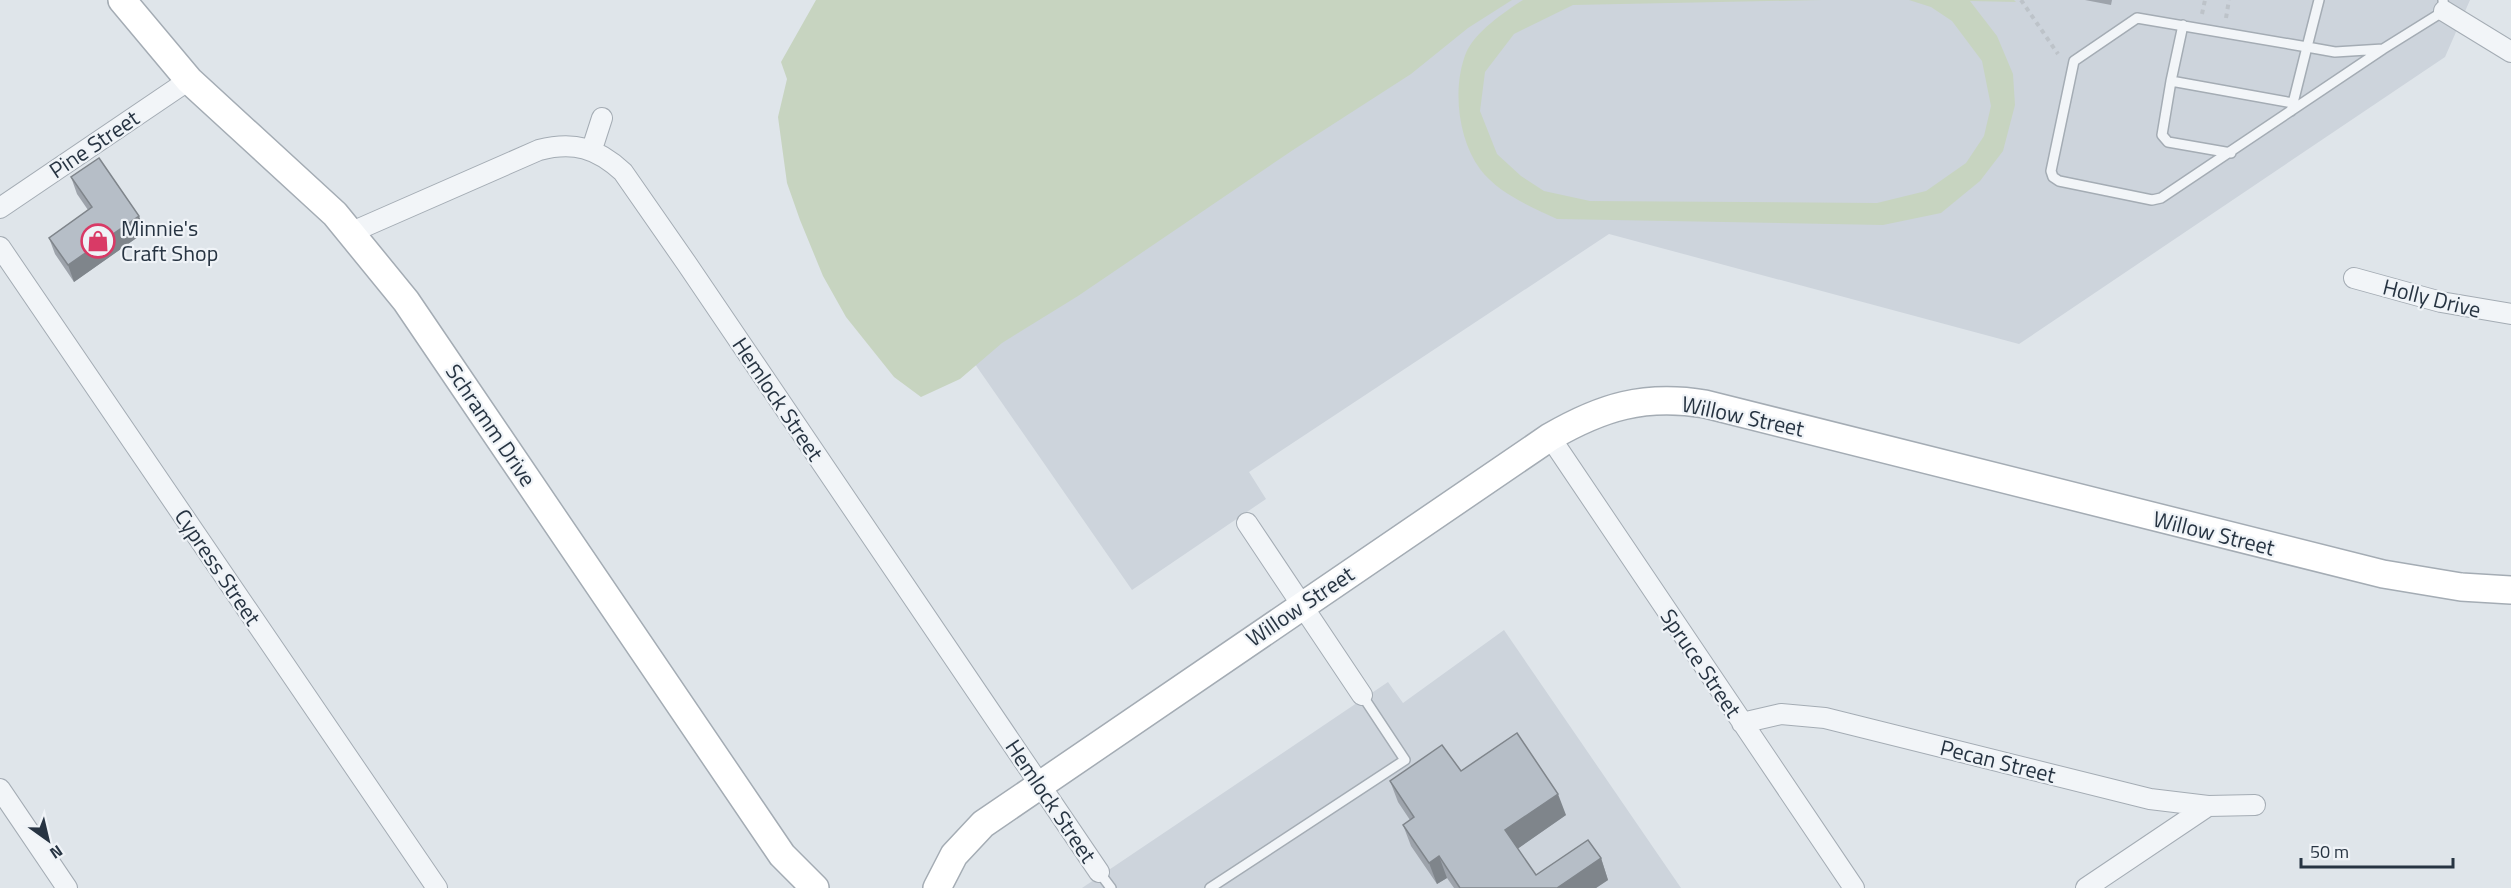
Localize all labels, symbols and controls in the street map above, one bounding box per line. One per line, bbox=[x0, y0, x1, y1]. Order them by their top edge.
street label: Pine Street bbox=[42, 101, 146, 187]
place label: Minnie's Craft Shop bbox=[121, 211, 218, 270]
shop icon: Minnie's Craft Shop bbox=[80, 223, 116, 259]
street label: Holly Drive bbox=[2379, 269, 2485, 327]
street label: Hemlock Street bbox=[724, 330, 832, 468]
street label: Schramm Drive bbox=[437, 357, 545, 493]
street label: Willow Street bbox=[1679, 386, 1808, 446]
street label: Willow Street bbox=[2150, 501, 2279, 565]
street label: Cypress Street bbox=[166, 502, 270, 632]
street label: Willow Street bbox=[1239, 557, 1361, 655]
street label: Spruce Street bbox=[1652, 602, 1750, 725]
street label: Pecan Street bbox=[1937, 730, 2060, 792]
street label: Hemlock Street bbox=[997, 732, 1105, 870]
north arrow bbox=[18, 810, 78, 870]
scale bar bbox=[2301, 831, 2452, 869]
text: 50 m bbox=[2310, 838, 2349, 865]
text: N bbox=[45, 839, 68, 865]

